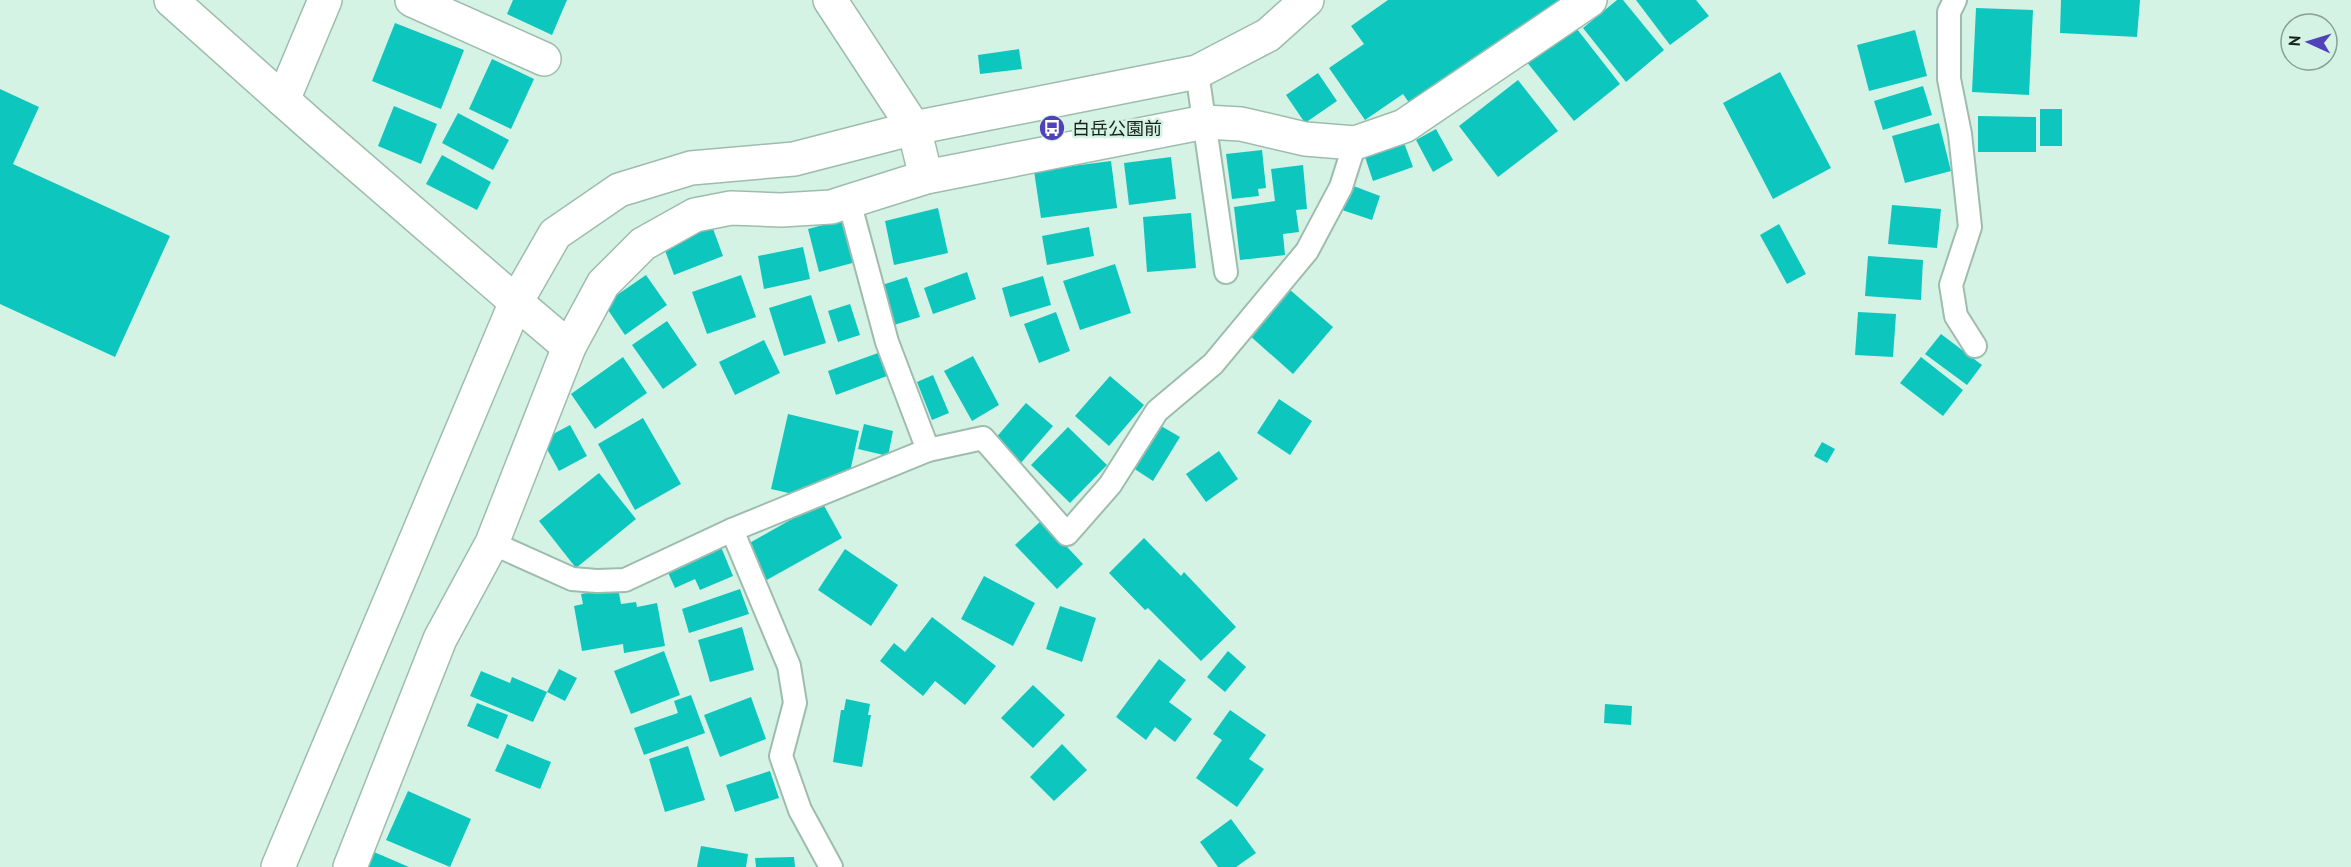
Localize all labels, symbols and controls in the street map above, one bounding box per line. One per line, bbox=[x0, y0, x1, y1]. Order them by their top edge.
north arrow bbox=[2279, 12, 2339, 72]
text: N bbox=[2284, 35, 2304, 47]
bus stop icon: 白岳公園前 bbox=[1037, 113, 1067, 143]
place label: 白岳公園前 bbox=[1072, 117, 1162, 140]

